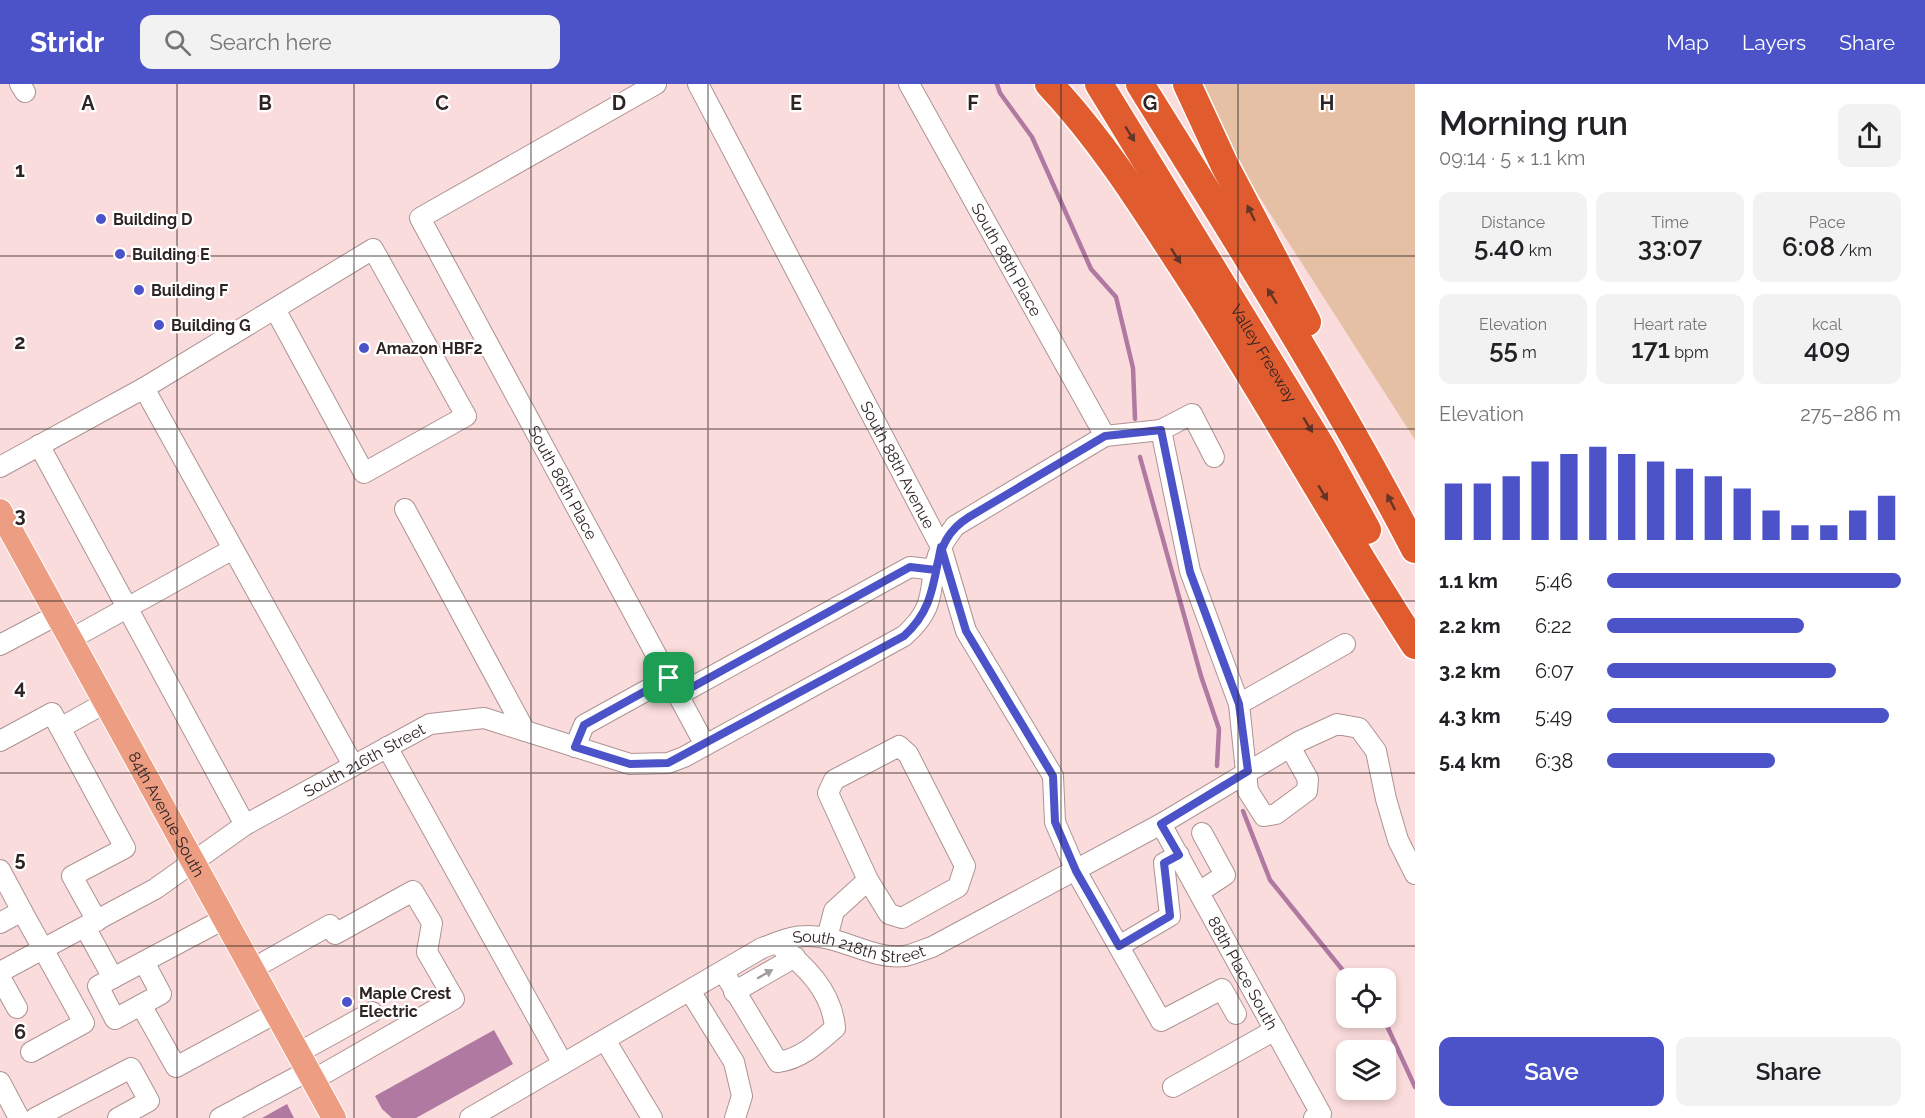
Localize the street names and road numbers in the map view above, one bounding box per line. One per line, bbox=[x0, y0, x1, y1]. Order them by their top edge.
street label: South 88th Place bbox=[968, 200, 1046, 320]
street label: Valley Freeway bbox=[1227, 301, 1302, 406]
street label: South 88th Avenue bbox=[857, 398, 939, 532]
street label: South 86th Place bbox=[525, 422, 601, 543]
street label: South 216th Street bbox=[300, 719, 429, 801]
street label: 84th Avenue South bbox=[125, 748, 209, 880]
street label: 88th Place South bbox=[1204, 913, 1282, 1033]
street label: South 218th Street bbox=[791, 926, 928, 966]

